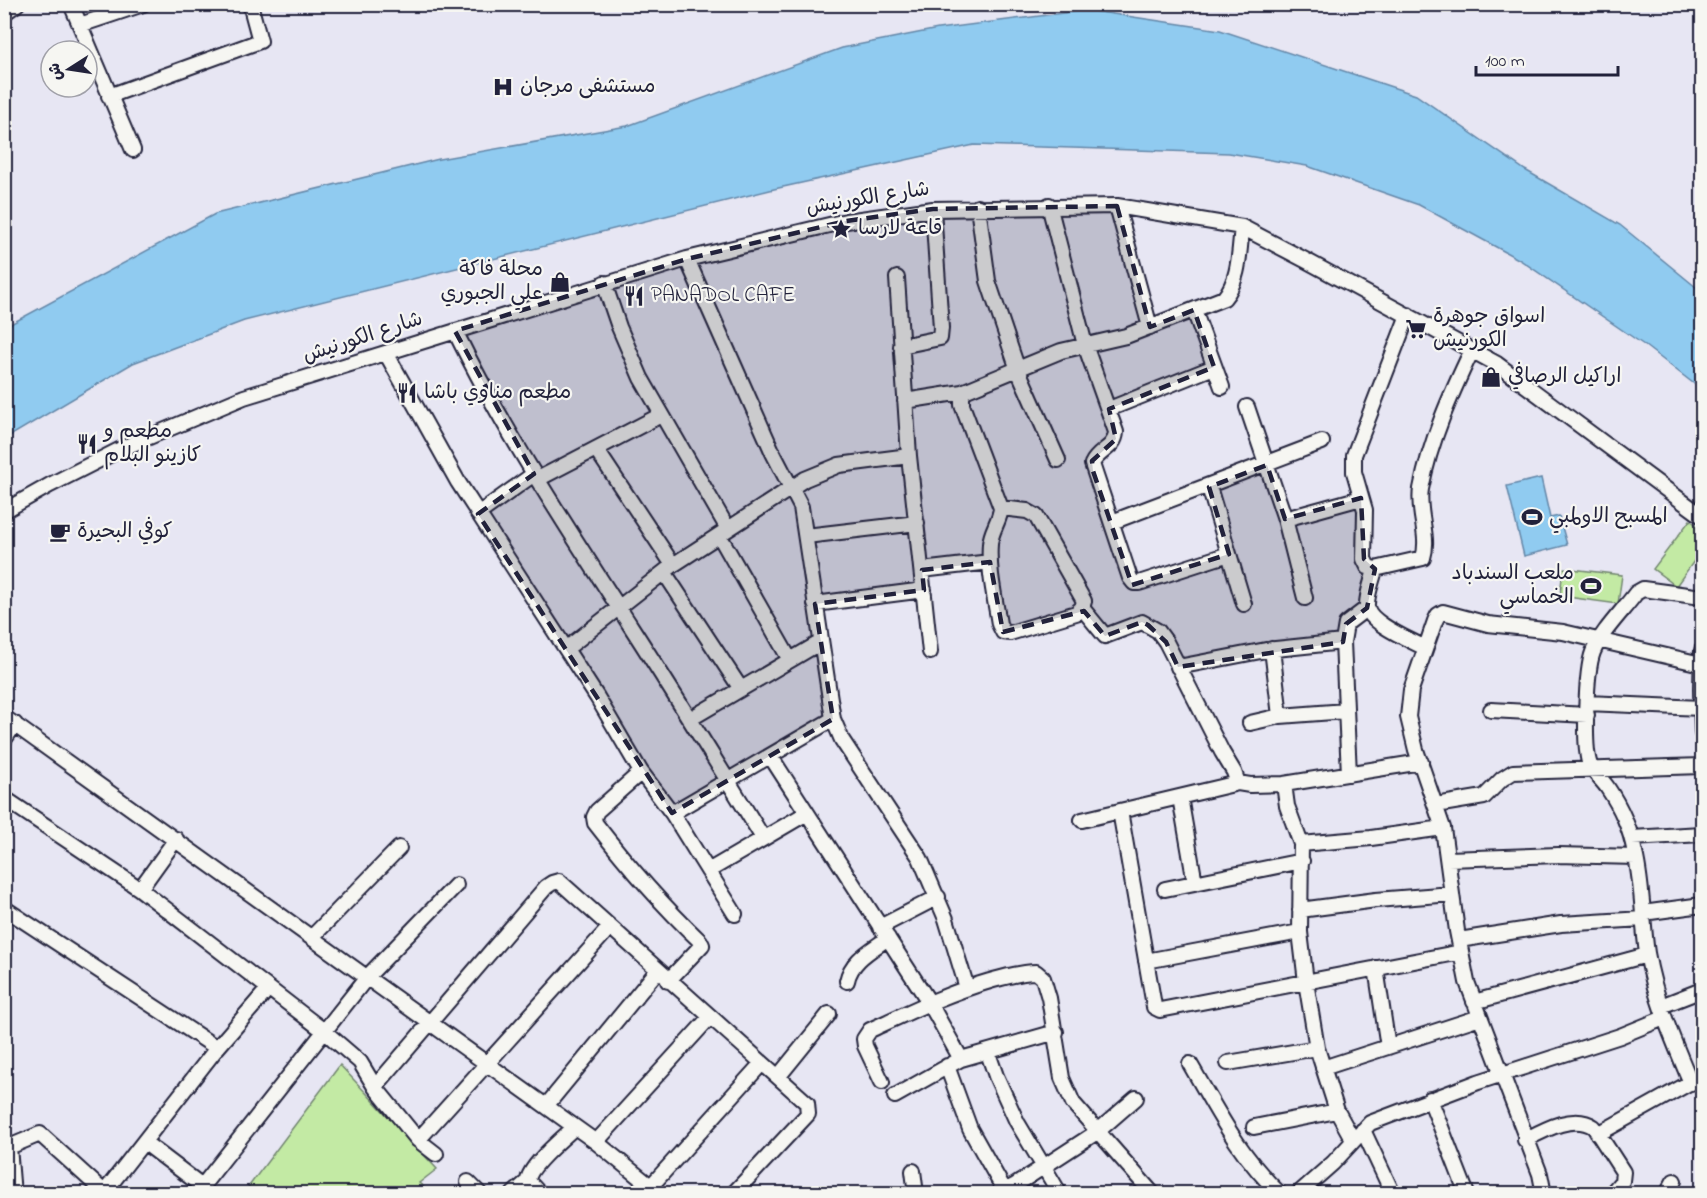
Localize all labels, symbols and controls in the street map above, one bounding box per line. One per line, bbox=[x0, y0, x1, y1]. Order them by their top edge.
north arrow bbox=[39, 39, 99, 99]
scale bar bbox=[1476, 39, 1618, 77]
text: 100 m bbox=[1485, 49, 1525, 75]
text: ش bbox=[43, 61, 70, 83]
place label: مستشفى مرجان bbox=[520, 72, 655, 102]
hospital icon: مستشفى مرجان bbox=[491, 75, 515, 99]
street label: شارع الكورنيش bbox=[804, 174, 932, 224]
place label: قاعة لارسا bbox=[858, 214, 942, 244]
place icon: قاعة لارسا bbox=[829, 217, 853, 241]
place label: محلة فاكة علي الجبوري bbox=[440, 255, 543, 311]
shop icon: محلة فاكة علي الجبوري bbox=[548, 270, 572, 294]
place label: PANADOL CAFE bbox=[651, 281, 795, 311]
restaurant icon: PANADOL CAFE bbox=[622, 284, 646, 308]
place label: اسواق جوهرة الكورنيش bbox=[1433, 302, 1545, 356]
street label: شارع الكورنيش bbox=[299, 304, 427, 372]
supermarket icon: اسواق جوهرة الكورنيش bbox=[1404, 317, 1428, 341]
place label: اراكيل الرصافي bbox=[1508, 361, 1621, 392]
shop icon: اراكيل الرصافي bbox=[1479, 365, 1503, 389]
place label: مطعم مناوي باشا bbox=[424, 378, 571, 408]
restaurant icon: مطعم مناوي باشا bbox=[395, 381, 419, 405]
place label: مطعم و كازينو البلام bbox=[102, 417, 201, 471]
restaurant icon: مطعم و كازينو البلام bbox=[75, 432, 99, 456]
place label: المسبح الاولمبي bbox=[1549, 502, 1668, 534]
sports icon: المسبح الاولمبي bbox=[1520, 505, 1544, 529]
place label: كوفي البحيرة bbox=[77, 516, 172, 547]
cafe icon: كوفي البحيرة bbox=[48, 520, 72, 544]
place label: ملعب السندباد الخماسي bbox=[1451, 559, 1574, 615]
sports icon: ملعب السندباد الخماسي bbox=[1579, 574, 1603, 598]

